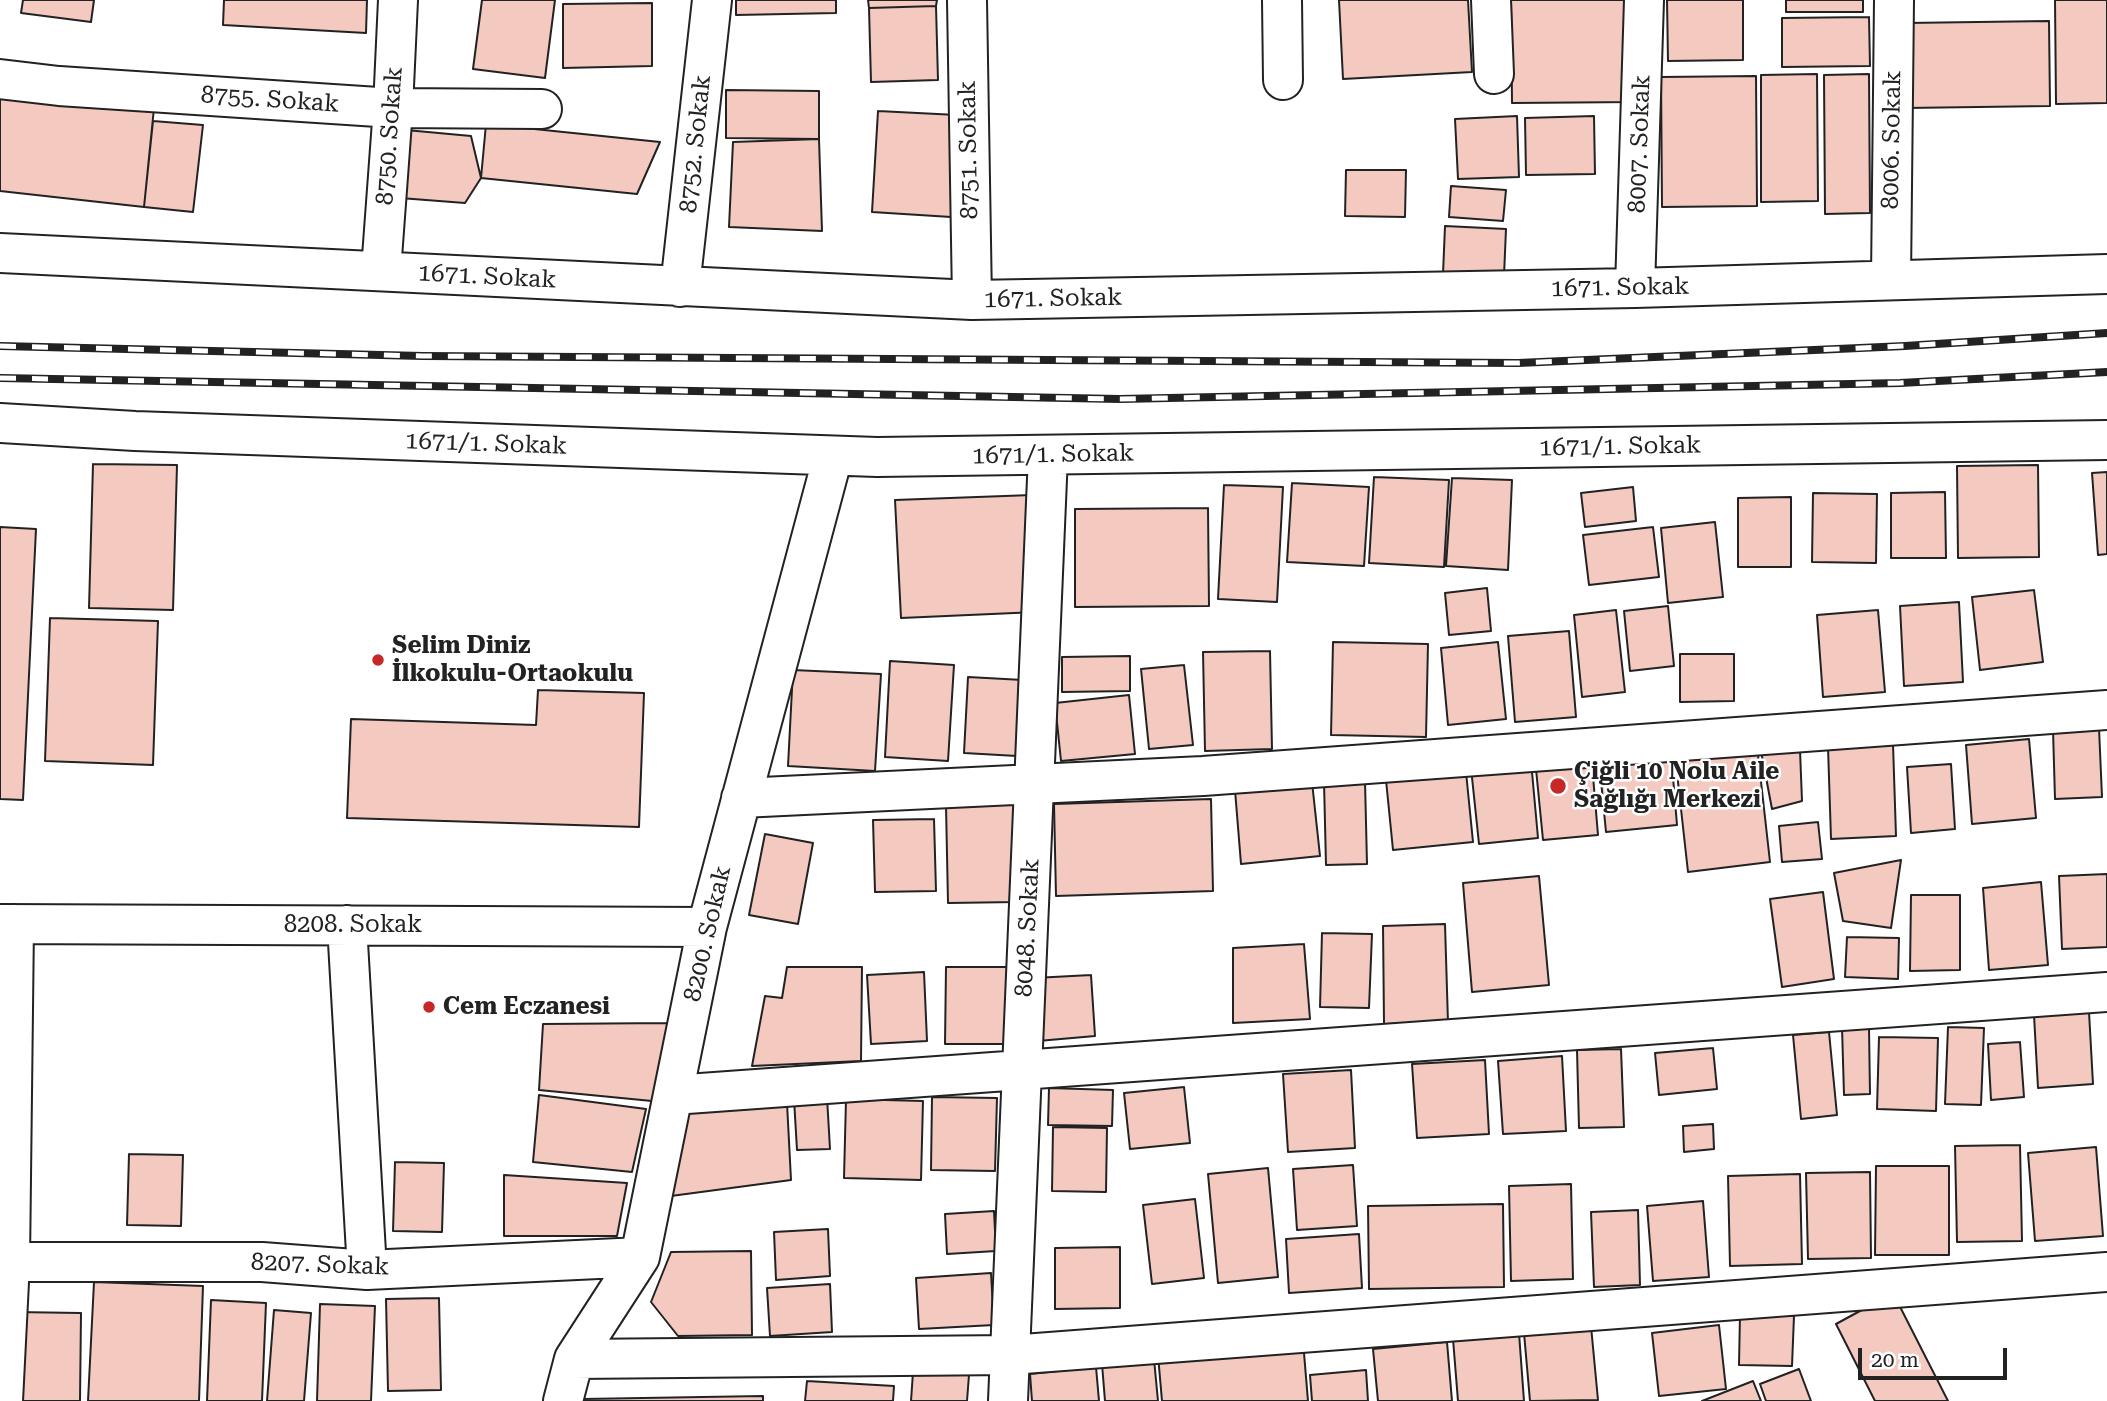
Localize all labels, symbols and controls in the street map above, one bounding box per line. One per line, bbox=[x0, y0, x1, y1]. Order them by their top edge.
street label: 8750. Sokak bbox=[371, 66, 409, 206]
street label: 8006. Sokak bbox=[1876, 70, 1908, 210]
street label: 8752. Sokak bbox=[674, 74, 718, 214]
street label: 8007. Sokak bbox=[1623, 74, 1657, 214]
street label: 8751. Sokak bbox=[953, 80, 985, 220]
street label: 8755. Sokak bbox=[200, 81, 340, 119]
street label: 1671. Sokak bbox=[417, 259, 557, 295]
street label: 1671. Sokak bbox=[1550, 272, 1690, 304]
street label: 1671. Sokak bbox=[983, 283, 1123, 315]
street label: 1671/1. Sokak bbox=[404, 427, 568, 461]
street label: 1671/1. Sokak bbox=[1539, 431, 1701, 463]
street label: 1671/1. Sokak bbox=[972, 439, 1134, 471]
place label: Selim Diniz İlkokulu-Ortaokulu bbox=[392, 632, 633, 688]
marker: Selim Diniz İlkokulu-Ortaokulu bbox=[370, 652, 386, 668]
place label: Çiğli 10 Nolu Aile Sağlığı Merkezi bbox=[1574, 758, 1779, 814]
marker: Çiğli 10 Nolu Aile Sağlığı Merkezi bbox=[1548, 776, 1568, 796]
street label: 8048. Sokak bbox=[1010, 858, 1046, 998]
street label: 8200. Sokak bbox=[678, 863, 738, 1005]
street label: 8208. Sokak bbox=[284, 911, 422, 939]
place label: Cem Eczanesi bbox=[443, 993, 610, 1021]
marker: Cem Eczanesi bbox=[421, 999, 437, 1015]
street label: 8207. Sokak bbox=[250, 1248, 390, 1282]
scale bar bbox=[1862, 1334, 2011, 1378]
text: 20 m bbox=[1871, 1348, 1919, 1372]

